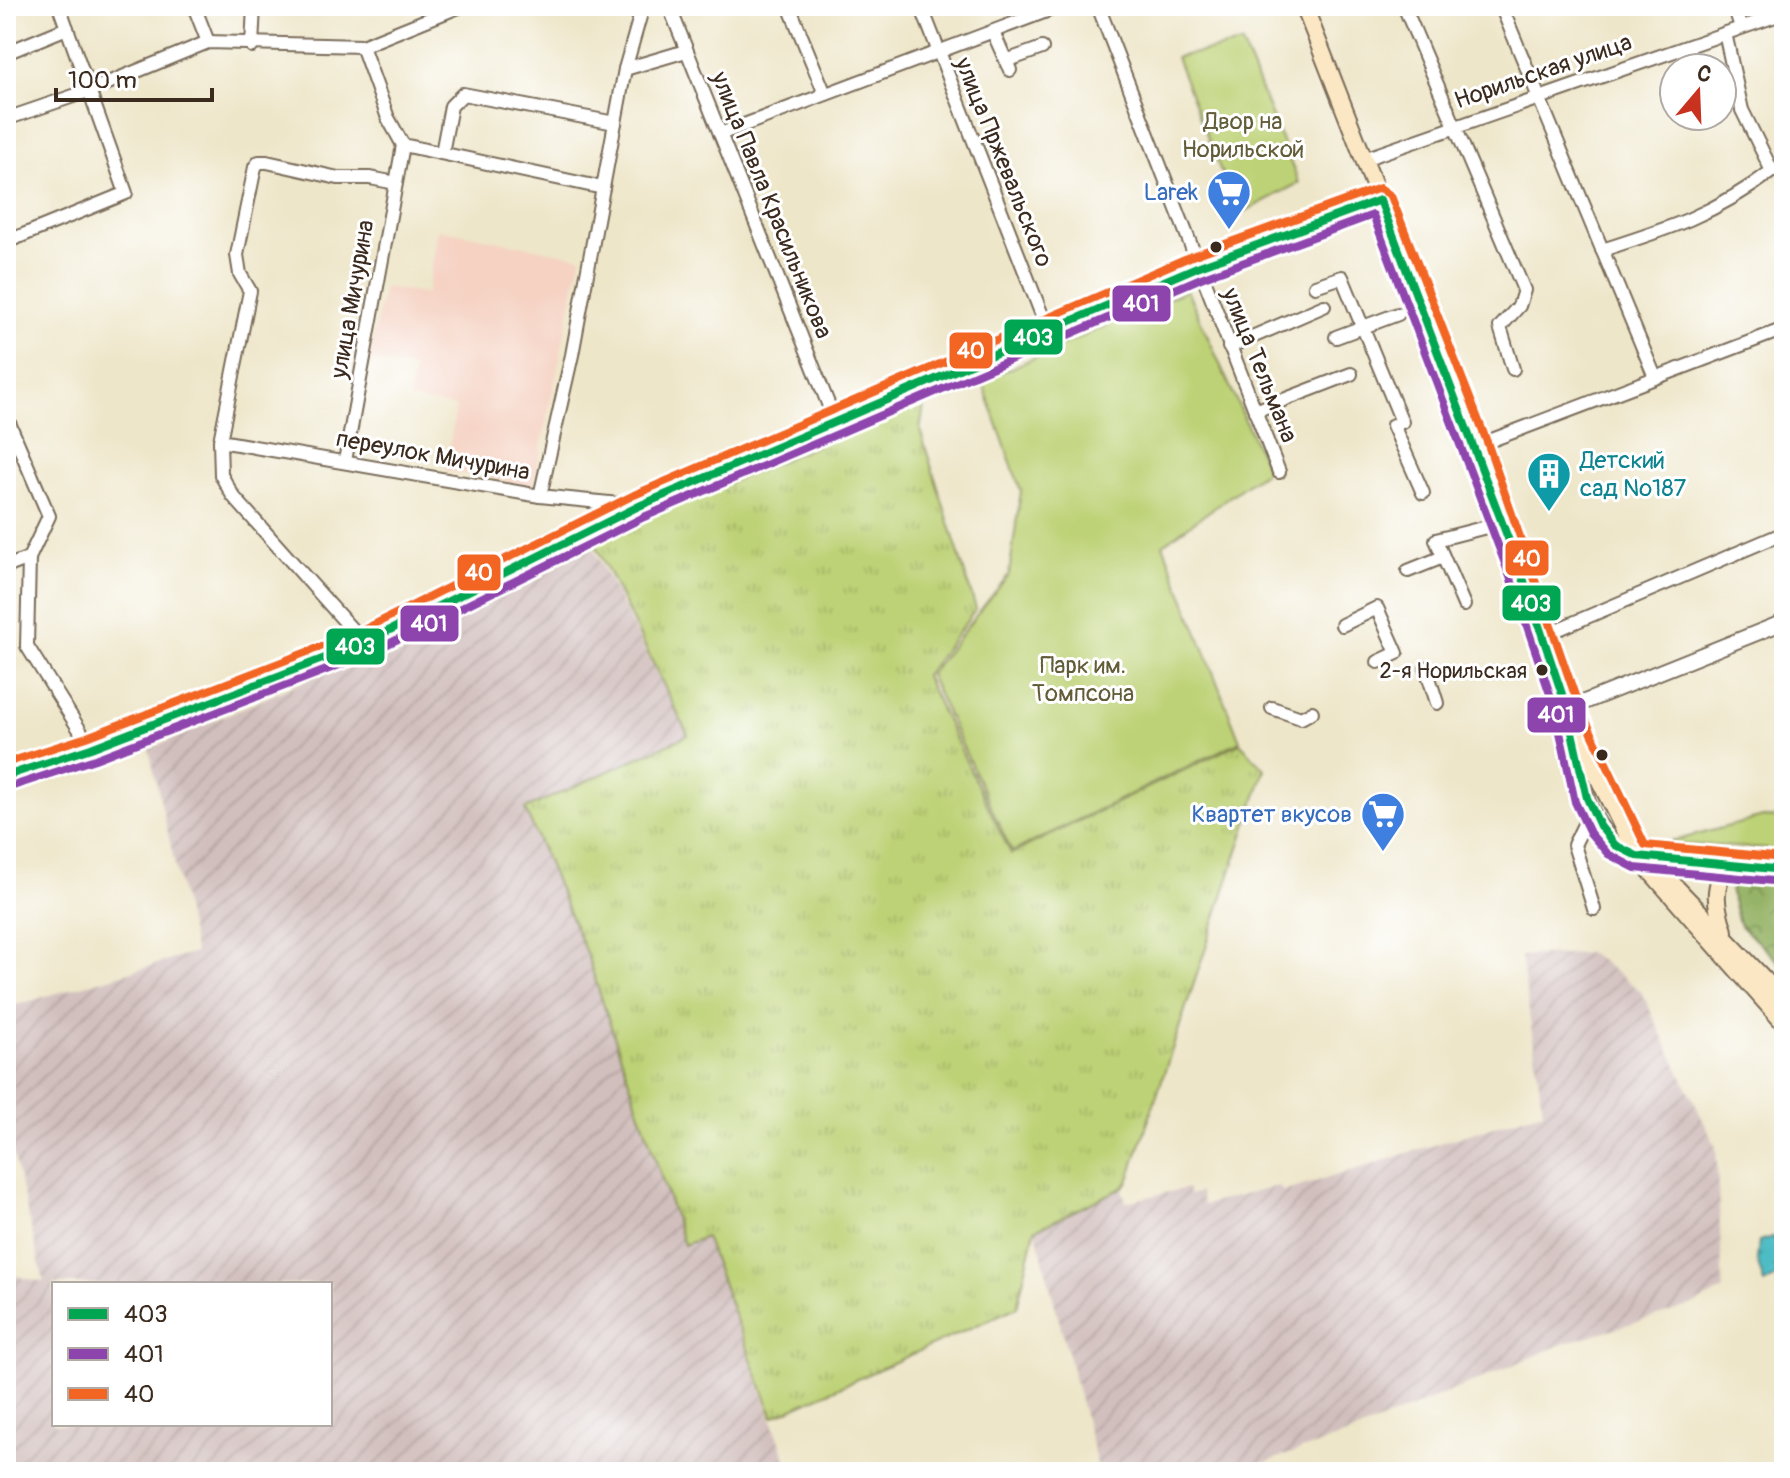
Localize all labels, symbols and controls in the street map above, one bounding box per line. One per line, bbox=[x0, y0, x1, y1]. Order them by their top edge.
street label: Норильская улица bbox=[1451, 28, 1636, 115]
scale bar bbox=[56, 52, 212, 102]
street label: улица Пржевальского bbox=[948, 52, 1059, 271]
north arrow bbox=[1658, 52, 1738, 132]
text: С bbox=[1693, 59, 1716, 90]
text: 100 m bbox=[68, 66, 137, 95]
street label: улица Павла Красильникова bbox=[704, 67, 838, 343]
park label: Двор на Норильской bbox=[1182, 107, 1304, 164]
supermarket icon: Larek bbox=[1205, 168, 1253, 231]
place label: Larek bbox=[1143, 178, 1198, 207]
street label: улица Мичурина bbox=[324, 218, 381, 382]
unlabelled marker bbox=[1208, 239, 1224, 255]
street label: улица Тельмана bbox=[1215, 283, 1304, 447]
line badge: 401 bbox=[1111, 284, 1172, 323]
text: 401 bbox=[1123, 290, 1159, 318]
line badge: 403 bbox=[1003, 318, 1064, 356]
text: 403 bbox=[1013, 324, 1053, 352]
line badge: 40 bbox=[948, 331, 994, 370]
text: 40 bbox=[957, 337, 985, 365]
street label: переулок Мичурина bbox=[334, 424, 532, 487]
place label: Детский сад №187 bbox=[1579, 446, 1687, 503]
building icon: Детский сад №187 bbox=[1525, 450, 1573, 513]
line badge: 40 bbox=[1504, 539, 1550, 577]
text: 40 bbox=[1513, 545, 1541, 573]
line badge: 40 bbox=[456, 553, 502, 592]
text: 40 bbox=[465, 559, 493, 587]
line badge: 403 bbox=[1501, 584, 1562, 622]
text: 403 bbox=[1511, 590, 1551, 618]
line badge: 401 bbox=[399, 604, 460, 643]
text: 401 bbox=[411, 610, 447, 638]
line badge: 403 bbox=[325, 627, 386, 666]
text: 403 bbox=[335, 633, 375, 661]
park label: Парк им. Томпсона bbox=[1032, 651, 1134, 708]
place label: 2-я Норильская bbox=[1380, 657, 1527, 685]
marker: 2-я Норильская bbox=[1534, 662, 1550, 678]
line badge: 401 bbox=[1526, 696, 1587, 734]
text: 401 bbox=[1538, 701, 1574, 729]
unlabelled marker bbox=[1594, 747, 1610, 763]
supermarket icon: Квартет вкусов bbox=[1359, 790, 1407, 853]
place label: Квартет вкусов bbox=[1191, 800, 1352, 829]
legend bbox=[52, 1282, 332, 1426]
text: 403 bbox=[124, 1300, 168, 1329]
text: 401 bbox=[124, 1340, 164, 1369]
text: 40 bbox=[124, 1380, 154, 1409]

